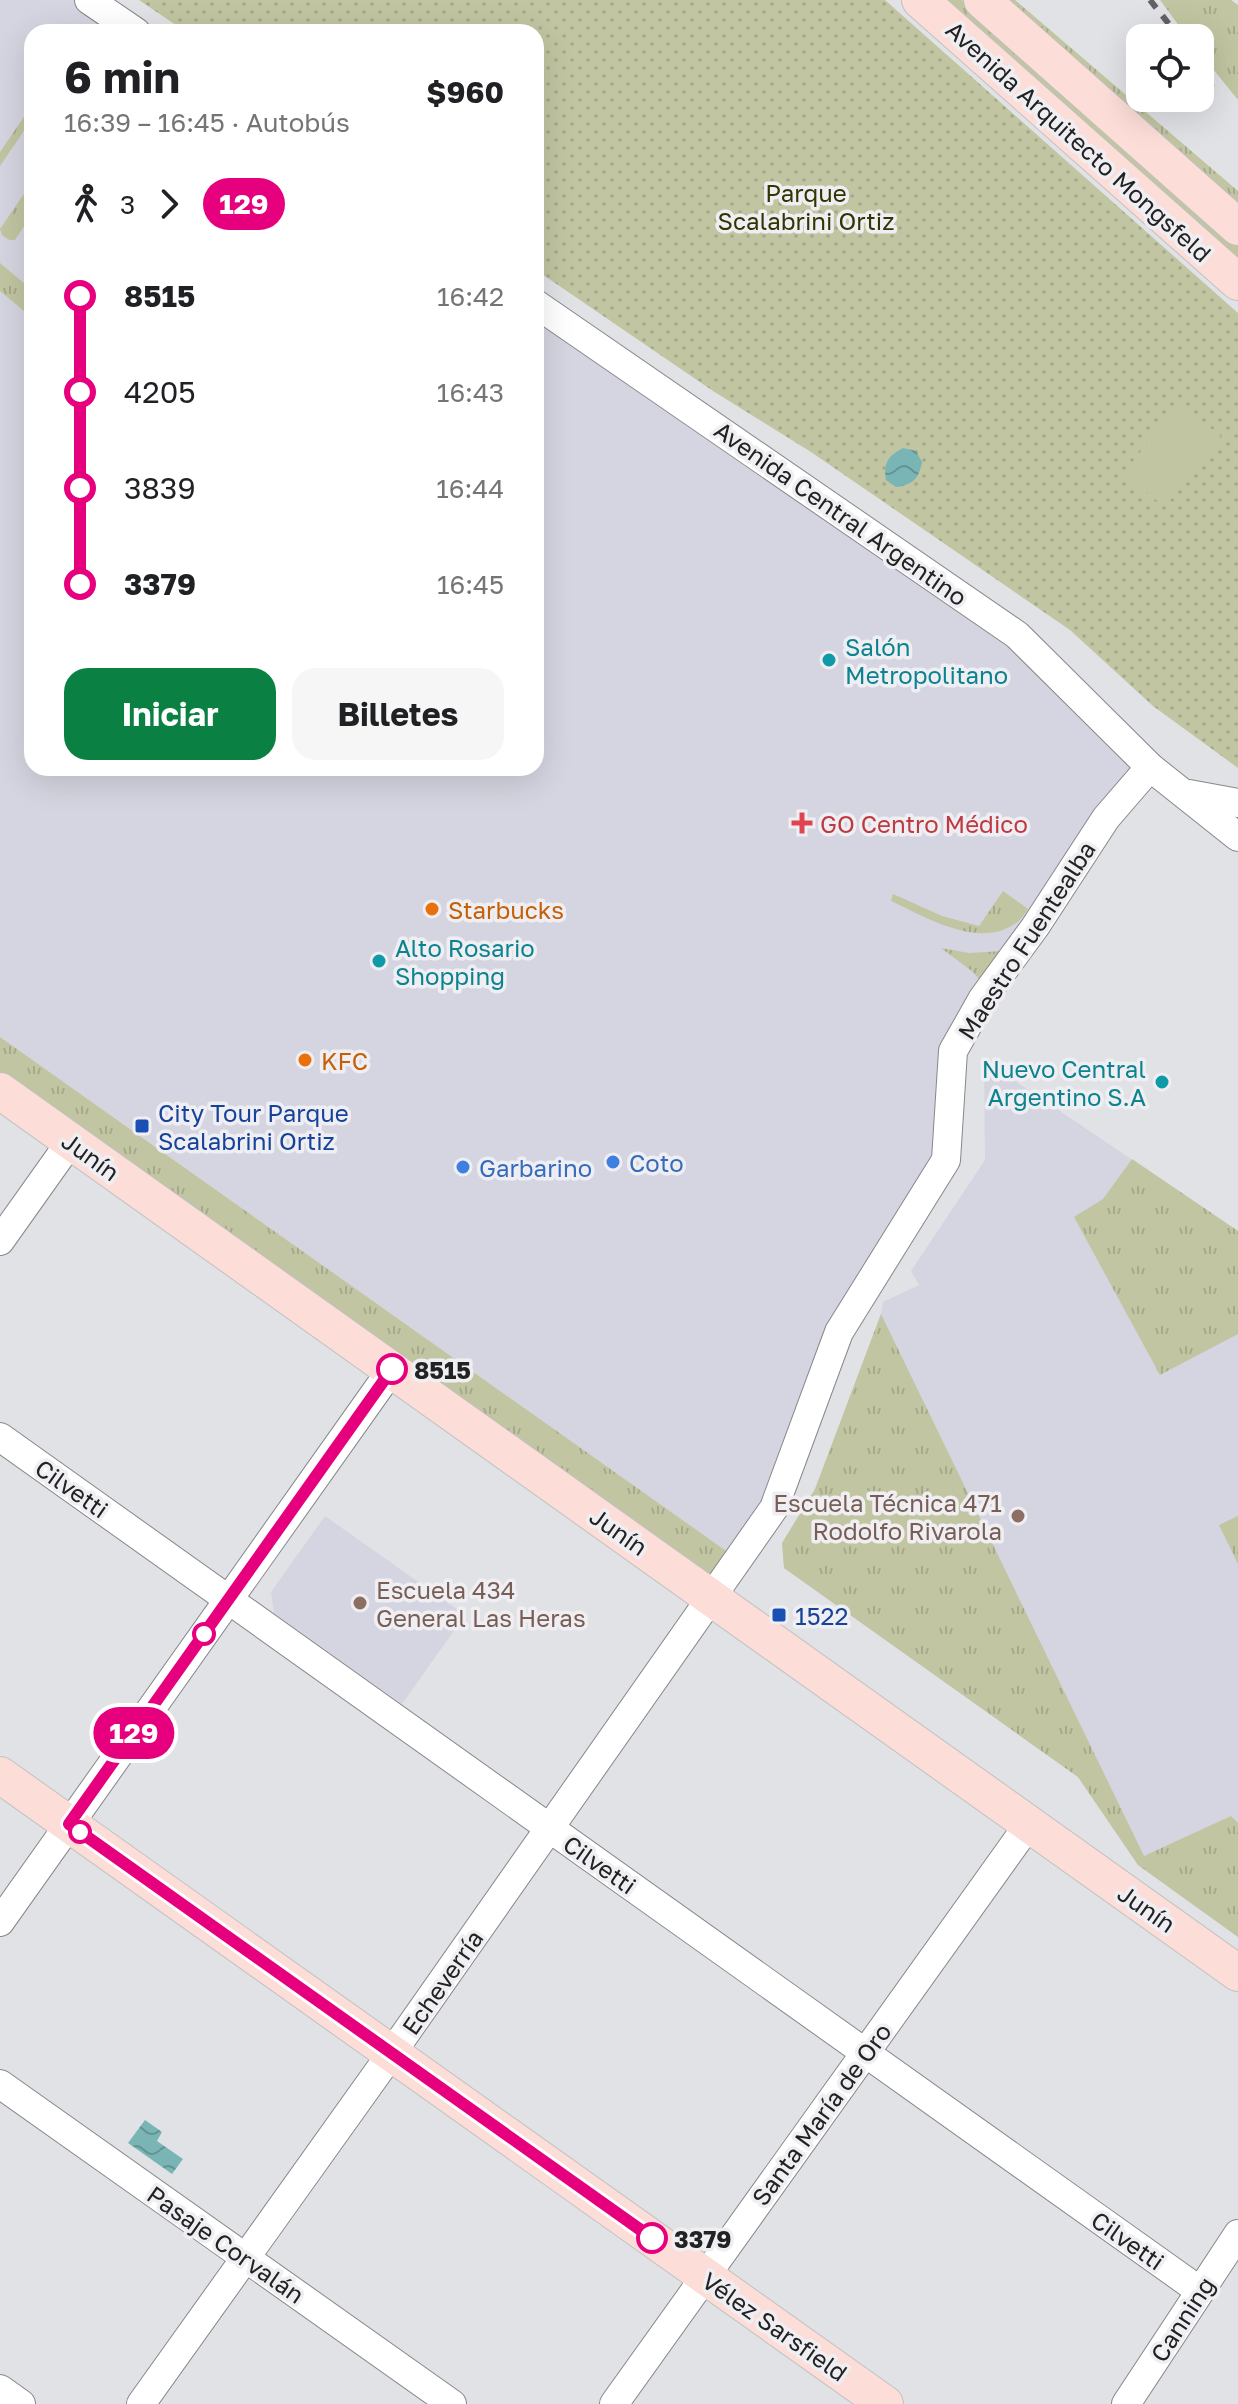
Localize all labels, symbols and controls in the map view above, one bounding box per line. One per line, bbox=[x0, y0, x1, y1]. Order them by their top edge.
street label: Avenida Arquitecto Mongsfeld bbox=[941, 14, 1217, 268]
map controls bbox=[1126, 24, 1214, 112]
button: locate bbox=[1126, 24, 1214, 112]
text: 6 min bbox=[64, 50, 180, 103]
text: $960 bbox=[426, 74, 504, 110]
text: 16:39 – 16:45 · Autobús bbox=[64, 107, 350, 138]
park label: Parque Scalabrini Ortiz bbox=[718, 178, 894, 235]
icon: walk bbox=[64, 182, 108, 226]
icon: forward bbox=[147, 182, 191, 226]
text: 129 bbox=[219, 187, 269, 220]
text: 3 bbox=[120, 189, 135, 220]
text: 8515 bbox=[124, 278, 195, 314]
text: 16:42 bbox=[437, 281, 504, 312]
text: 4205 bbox=[124, 374, 196, 410]
text: 16:43 bbox=[437, 377, 504, 408]
street label: Avenida Central Argentino bbox=[709, 415, 973, 611]
text: 3839 bbox=[124, 470, 196, 506]
text: 16:44 bbox=[436, 473, 504, 504]
text: 3379 bbox=[124, 566, 196, 602]
text: 16:45 bbox=[437, 569, 504, 600]
place label: Salón Metropolitano bbox=[845, 632, 1008, 689]
marker: Salón Metropolitano bbox=[820, 651, 838, 669]
button: Iniciar bbox=[64, 668, 276, 760]
button: Billetes bbox=[292, 668, 504, 760]
place label: GO Centro Médico bbox=[820, 809, 1028, 838]
marker: GO Centro Médico bbox=[791, 812, 813, 834]
street label: Maestro Fuentealba bbox=[951, 836, 1101, 1044]
place label: Starbucks bbox=[448, 895, 564, 924]
marker: Starbucks bbox=[423, 900, 441, 918]
place label: Alto Rosario Shopping bbox=[395, 933, 535, 990]
marker: Alto Rosario Shopping bbox=[370, 952, 388, 970]
place label: KFC bbox=[321, 1046, 368, 1075]
marker: KFC bbox=[296, 1051, 314, 1069]
place label: Nuevo Central Argentino S.A bbox=[982, 1054, 1146, 1111]
marker: Nuevo Central Argentino S.A bbox=[1153, 1073, 1171, 1091]
place label: City Tour Parque Scalabrini Ortiz bbox=[158, 1098, 349, 1155]
marker: City Tour Parque Scalabrini Ortiz bbox=[133, 1117, 151, 1135]
street label: Junín bbox=[57, 1126, 125, 1186]
place label: Coto bbox=[629, 1148, 684, 1177]
place label: Garbarino bbox=[479, 1153, 592, 1182]
marker: Coto bbox=[604, 1153, 622, 1171]
marker: Garbarino bbox=[454, 1158, 472, 1176]
marker: 8515 bbox=[377, 1354, 407, 1384]
place label: 8515 bbox=[414, 1355, 471, 1384]
street label: Cilvetti bbox=[30, 1453, 114, 1523]
place label: Escuela Técnica 471 Rodolfo Rivarola bbox=[773, 1488, 1002, 1545]
street label: Junín bbox=[585, 1501, 653, 1561]
marker: Escuela Técnica 471 Rodolfo Rivarola bbox=[1009, 1507, 1027, 1525]
place label: Escuela 434 General Las Heras bbox=[376, 1575, 586, 1632]
marker: Escuela 434 General Las Heras bbox=[351, 1594, 369, 1612]
place label: 1522 bbox=[795, 1601, 848, 1630]
marker: 1522 bbox=[770, 1606, 788, 1624]
unlabelled marker bbox=[193, 1623, 215, 1645]
line badge: 129 bbox=[88, 1707, 180, 1759]
text: 129 bbox=[109, 1716, 159, 1749]
unlabelled marker bbox=[69, 1821, 91, 1843]
street label: Cilvetti bbox=[558, 1829, 642, 1899]
street label: Junín bbox=[1113, 1878, 1181, 1938]
street label: Echeverría bbox=[395, 1924, 489, 2040]
street label: Santa María de Oro bbox=[745, 2017, 897, 2211]
street label: Pasaje Corvalán bbox=[142, 2179, 310, 2309]
street label: Cilvetti bbox=[1086, 2205, 1170, 2275]
marker: 3379 bbox=[637, 2223, 667, 2253]
place label: 3379 bbox=[674, 2224, 732, 2253]
street label: Vélez Sarsfield bbox=[697, 2265, 853, 2387]
street label: Canning bbox=[1144, 2271, 1220, 2367]

